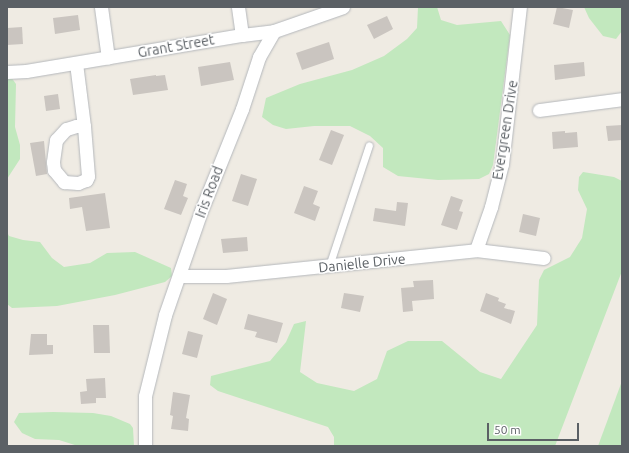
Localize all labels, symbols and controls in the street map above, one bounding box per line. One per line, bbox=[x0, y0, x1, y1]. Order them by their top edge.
street label: Grant Street bbox=[136, 31, 216, 61]
street label: Evergreen Drive bbox=[489, 79, 521, 181]
street label: Iris Road bbox=[192, 164, 226, 220]
street label: Danielle Drive bbox=[318, 250, 406, 276]
scale bar bbox=[489, 415, 581, 441]
text: 50 m bbox=[494, 423, 521, 436]

